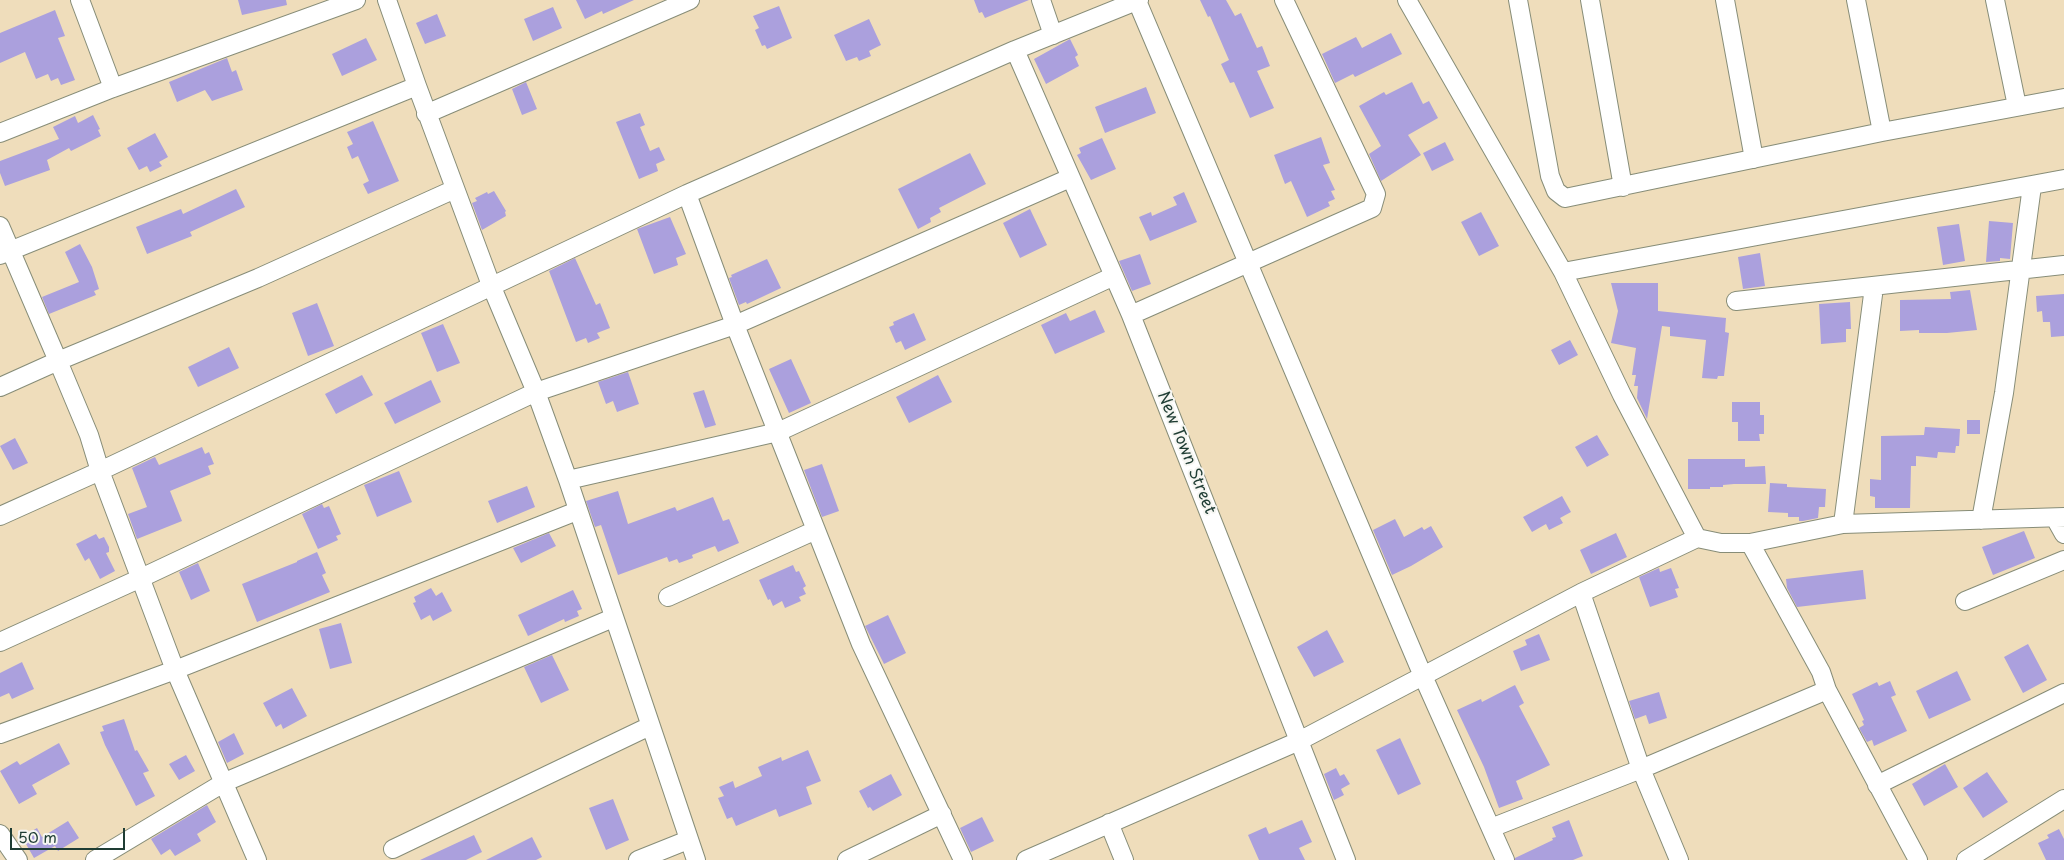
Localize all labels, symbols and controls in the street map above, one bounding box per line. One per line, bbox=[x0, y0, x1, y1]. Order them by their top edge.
street label: New Town Street bbox=[1153, 389, 1219, 517]
scale bar bbox=[12, 818, 128, 850]
text: 50 m bbox=[18, 825, 57, 848]

